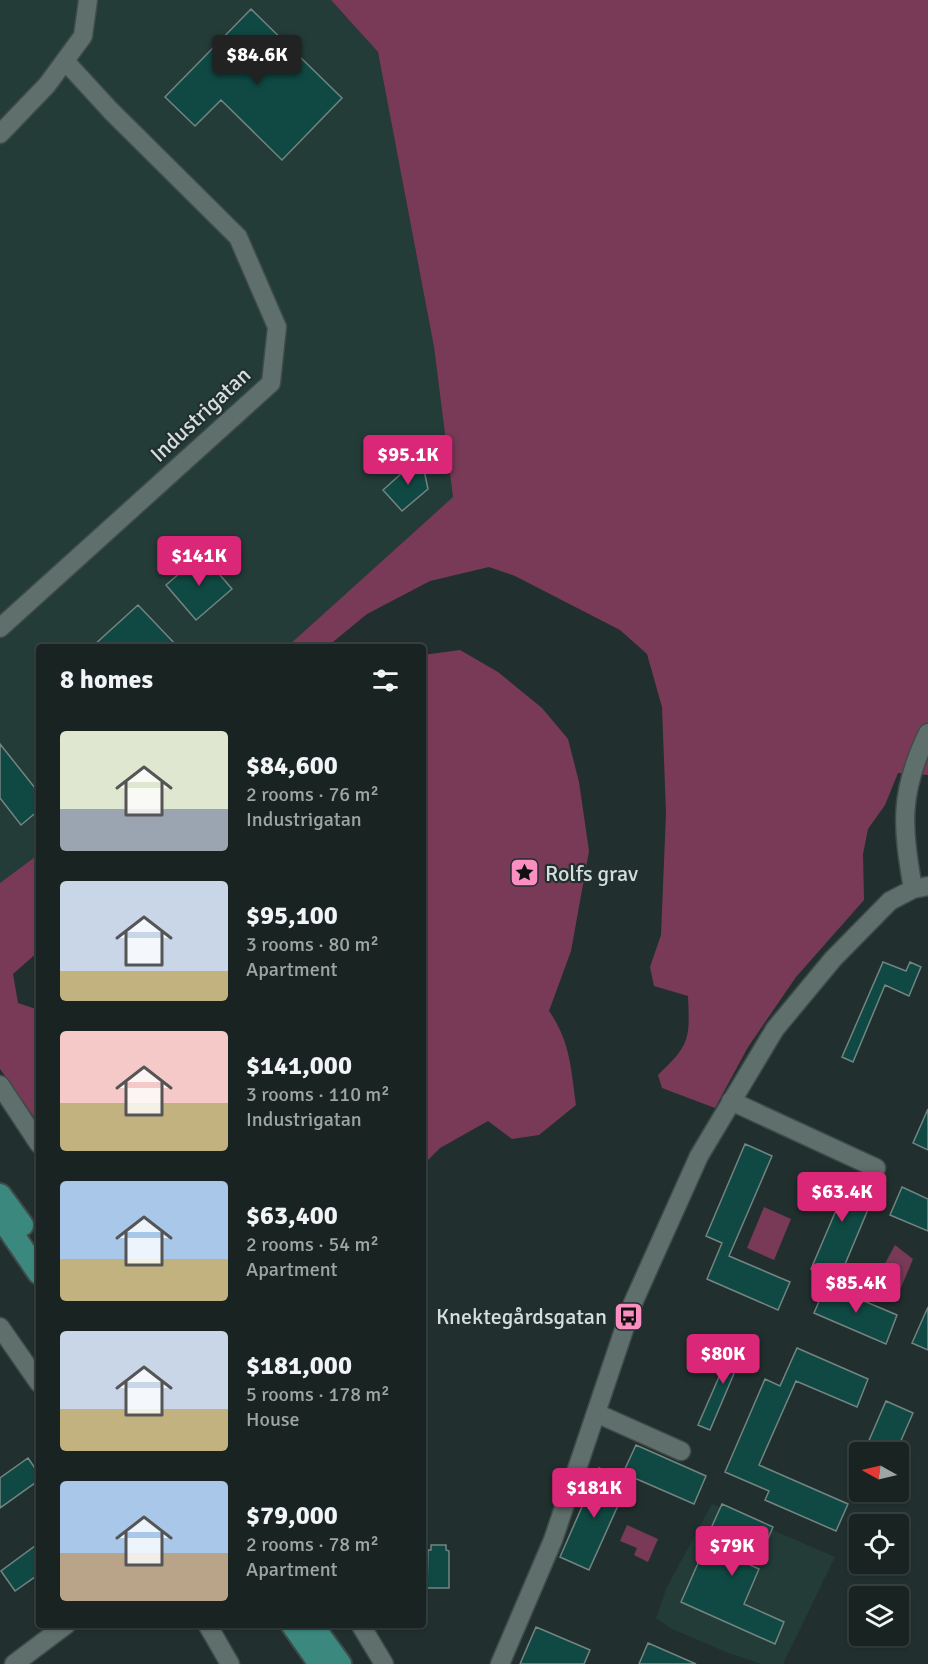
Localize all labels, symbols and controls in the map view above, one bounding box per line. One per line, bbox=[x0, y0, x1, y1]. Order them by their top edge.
pin: $84.6K bbox=[208, 35, 306, 86]
text: $84.6K bbox=[226, 42, 288, 67]
street label: Industrigatan bbox=[145, 361, 256, 468]
pin: $95.1K bbox=[359, 435, 457, 486]
text: $95.1K bbox=[377, 442, 439, 467]
pin: $141K bbox=[157, 536, 241, 587]
text: $141K bbox=[171, 543, 227, 568]
text: 8 homes bbox=[60, 664, 153, 696]
icon: filters bbox=[369, 664, 402, 697]
text: $84,600 bbox=[246, 750, 338, 782]
icon: home bbox=[108, 755, 180, 827]
text: 2 rooms · 76 m² bbox=[246, 782, 379, 807]
text: Industrigatan bbox=[246, 807, 362, 832]
place icon: Rolfs grav bbox=[508, 857, 540, 889]
place label: Rolfs grav bbox=[545, 860, 638, 887]
text: $95,100 bbox=[246, 900, 338, 932]
icon: home bbox=[108, 905, 180, 977]
text: 3 rooms · 80 m² bbox=[246, 932, 379, 957]
text: Apartment bbox=[246, 957, 338, 982]
text: $141,000 bbox=[246, 1050, 352, 1082]
icon: home bbox=[108, 1055, 180, 1127]
text: 3 rooms · 110 m² bbox=[246, 1082, 390, 1107]
text: Industrigatan bbox=[246, 1107, 362, 1132]
pin: $63.4K bbox=[793, 1172, 891, 1223]
text: $63.4K bbox=[811, 1179, 873, 1204]
text: $63,400 bbox=[246, 1200, 338, 1232]
icon: home bbox=[108, 1205, 180, 1277]
text: 2 rooms · 54 m² bbox=[246, 1232, 379, 1257]
text: Apartment bbox=[246, 1257, 338, 1282]
pin: $85.4K bbox=[807, 1263, 905, 1314]
text: $85.4K bbox=[825, 1270, 887, 1295]
bus stop icon: Knektegårdsgatan bbox=[612, 1300, 644, 1332]
place label: Knektegårdsgatan bbox=[436, 1303, 607, 1330]
pin: $80K bbox=[687, 1334, 759, 1385]
text: $80K bbox=[701, 1341, 745, 1366]
text: $181,000 bbox=[246, 1350, 352, 1382]
icon: home bbox=[108, 1355, 180, 1427]
text: 5 rooms · 178 m² bbox=[246, 1382, 390, 1407]
text: House bbox=[246, 1407, 300, 1432]
north arrow bbox=[849, 1442, 909, 1502]
map controls bbox=[849, 1442, 909, 1646]
pin: $181K bbox=[552, 1468, 636, 1519]
text: $181K bbox=[566, 1475, 622, 1500]
text: $79,000 bbox=[246, 1500, 338, 1532]
icon: home bbox=[108, 1505, 180, 1577]
button: locate bbox=[849, 1514, 909, 1574]
pin: $79K bbox=[696, 1526, 768, 1577]
text: 2 rooms · 78 m² bbox=[246, 1532, 379, 1557]
text: $79K bbox=[710, 1533, 754, 1558]
text: Apartment bbox=[246, 1557, 338, 1582]
button: layers bbox=[849, 1586, 909, 1646]

